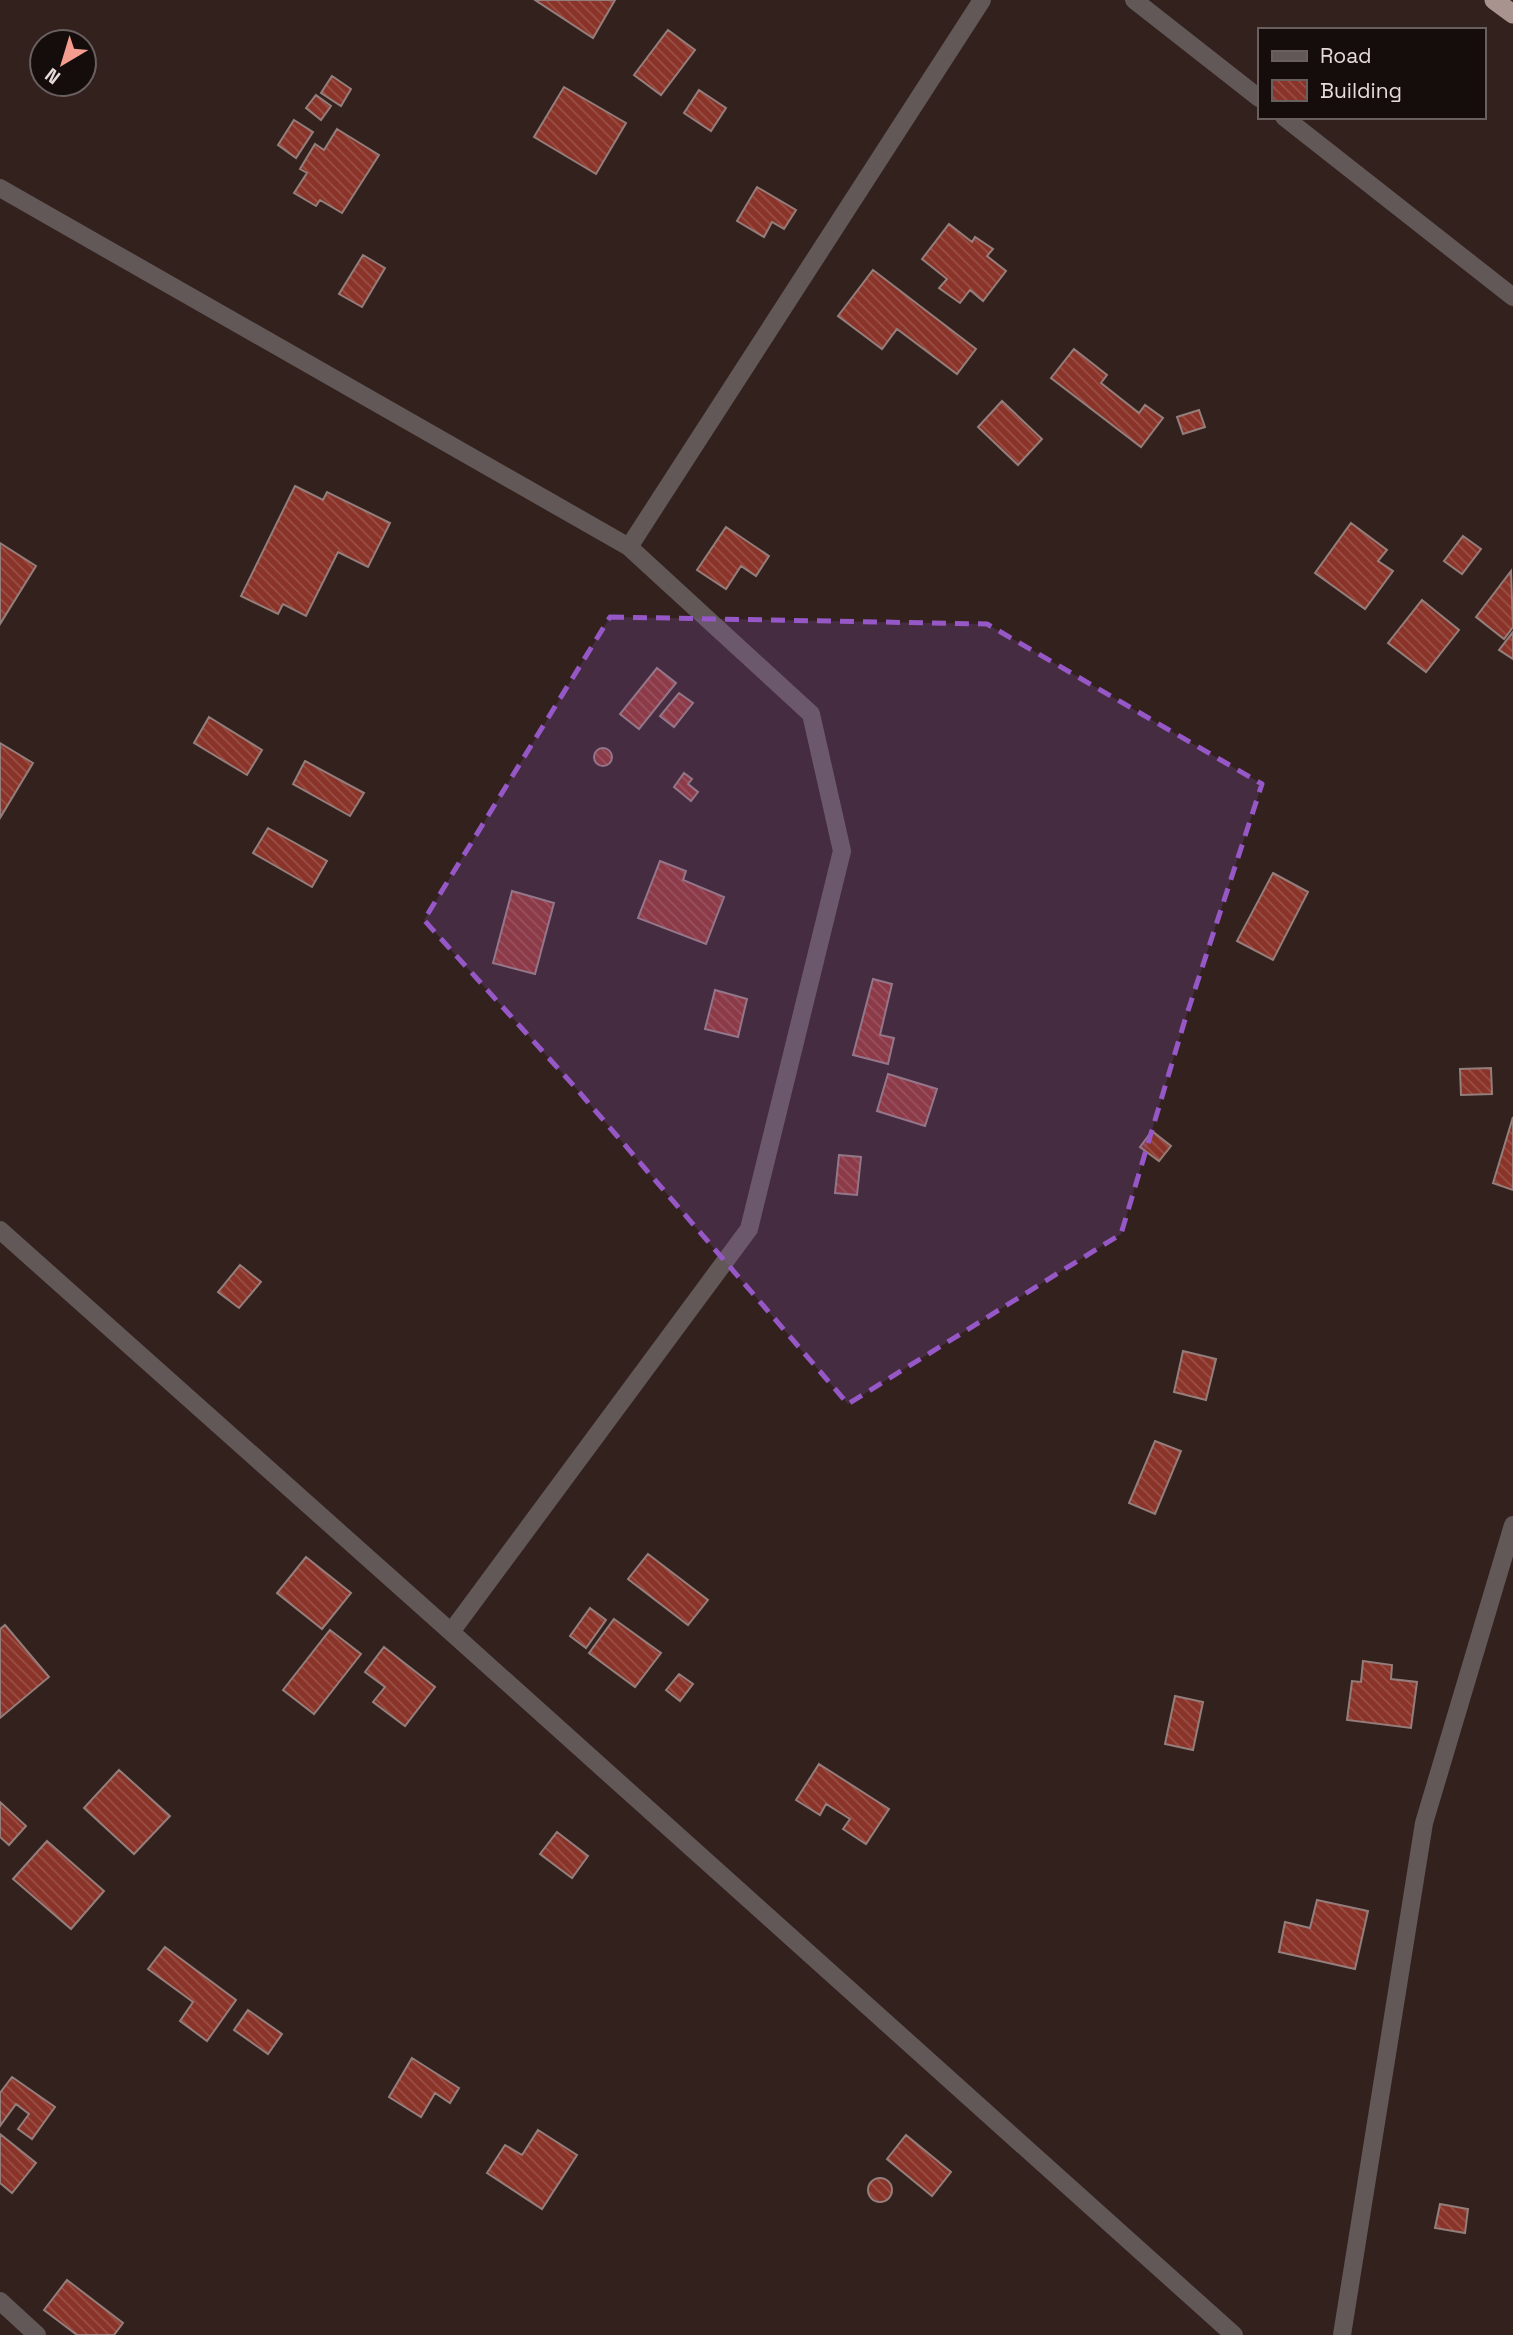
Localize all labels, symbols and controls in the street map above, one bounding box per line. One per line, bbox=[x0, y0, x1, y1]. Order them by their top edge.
north arrow bbox=[28, 28, 98, 98]
legend bbox=[1258, 28, 1485, 119]
text: Road bbox=[1320, 42, 1372, 69]
text: N bbox=[40, 62, 66, 90]
text: Building bbox=[1320, 77, 1402, 104]

